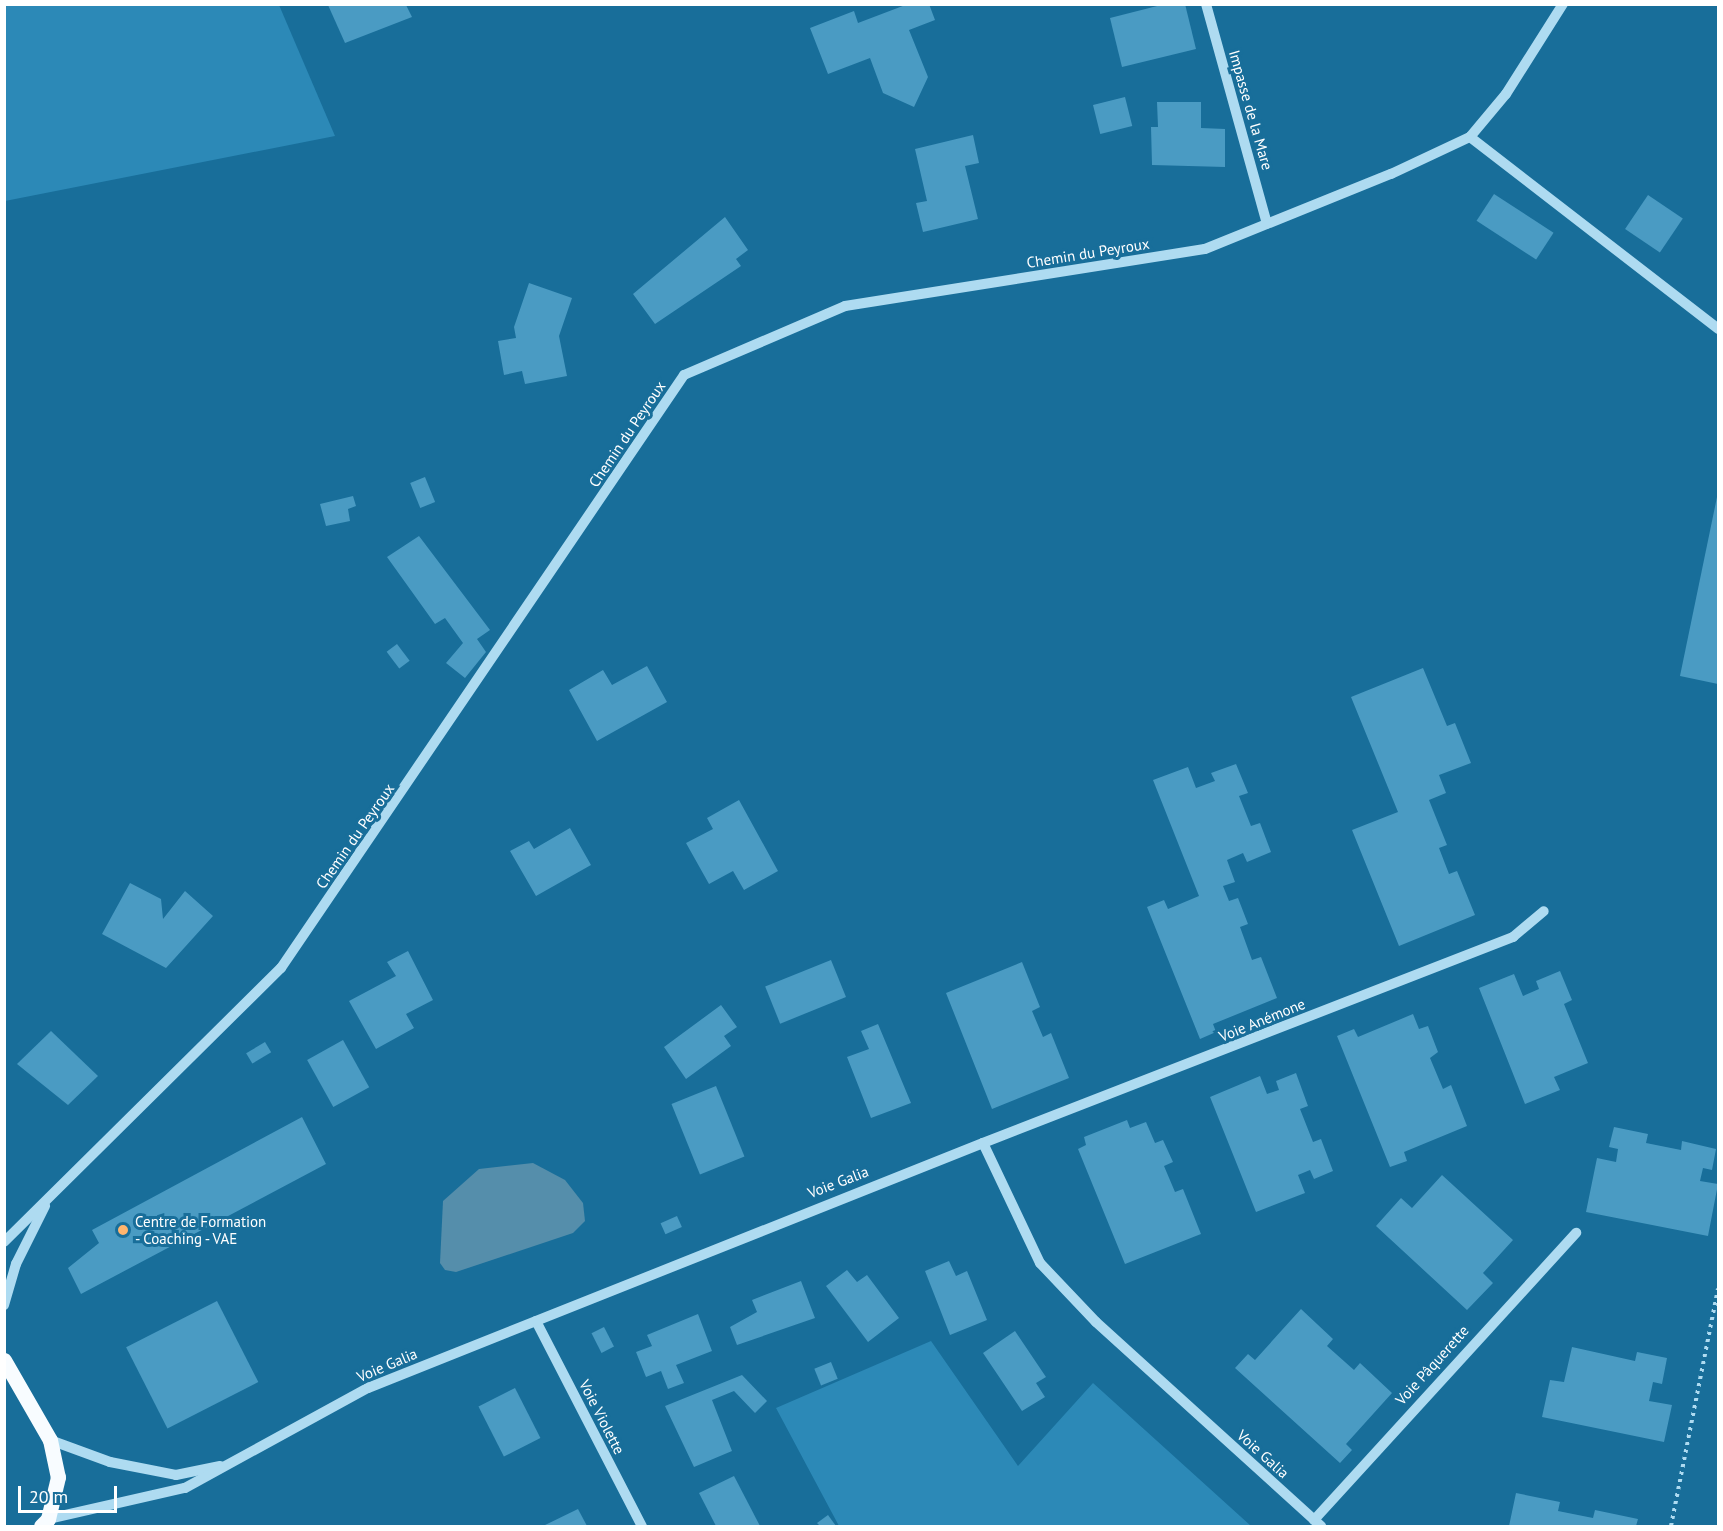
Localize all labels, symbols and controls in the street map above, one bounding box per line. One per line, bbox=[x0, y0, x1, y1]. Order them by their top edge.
street label: Impasse de la Mare bbox=[1225, 48, 1277, 172]
street label: Chemin du Peyroux bbox=[1025, 234, 1151, 272]
street label: Chemin du Peyroux bbox=[585, 378, 669, 490]
street label: Chemin du Peyroux bbox=[312, 780, 398, 892]
street label: Voie Anémone bbox=[1216, 994, 1308, 1046]
street label: Voie Galia bbox=[805, 1162, 871, 1202]
place label: Centre de Formation - Coaching - VAE bbox=[135, 1212, 266, 1247]
marker: Centre de Formation - Coaching - VAE bbox=[116, 1223, 130, 1237]
street label: Voie Pâquerette bbox=[1392, 1322, 1472, 1408]
street label: Voie Galia bbox=[354, 1344, 420, 1386]
street label: Voie Violette bbox=[575, 1377, 629, 1457]
street label: Voie Galia bbox=[1233, 1426, 1293, 1482]
scale bar bbox=[21, 1474, 120, 1512]
text: 20 m bbox=[29, 1485, 68, 1508]

